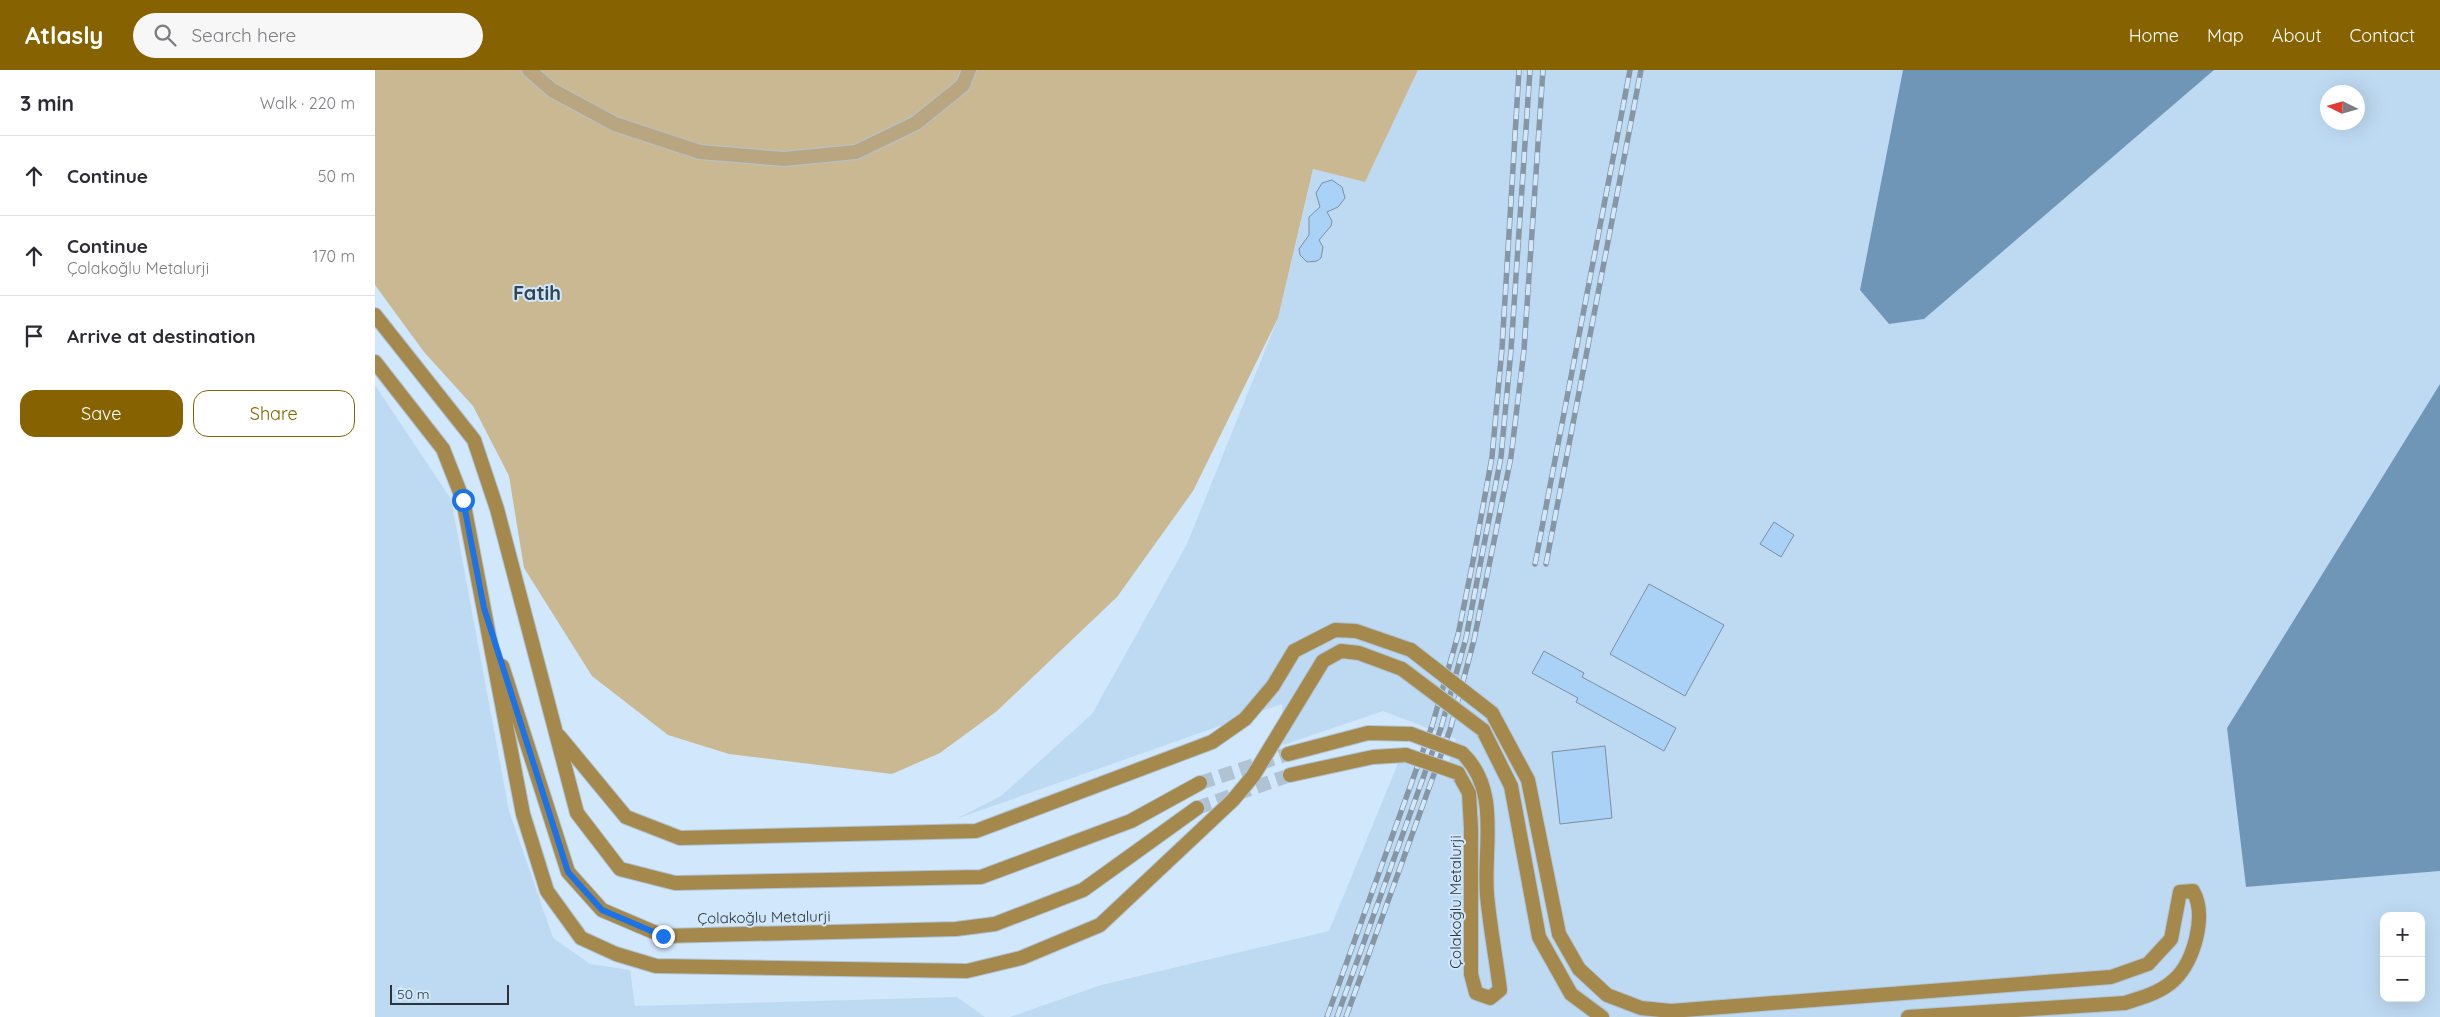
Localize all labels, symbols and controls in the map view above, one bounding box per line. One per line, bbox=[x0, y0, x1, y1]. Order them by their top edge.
search box bbox=[133, 13, 483, 58]
text: Atlasly bbox=[25, 20, 103, 50]
icon: search bbox=[151, 21, 179, 49]
text: Search here bbox=[191, 23, 296, 47]
text: Home bbox=[2129, 24, 2179, 47]
text: Map bbox=[2207, 24, 2244, 47]
text: About bbox=[2272, 24, 2322, 47]
text: Contact bbox=[2350, 24, 2415, 47]
north arrow bbox=[2320, 85, 2365, 130]
text: 3 min bbox=[20, 90, 74, 116]
text: Walk · 220 m bbox=[260, 93, 355, 113]
icon: ahead bbox=[20, 162, 48, 190]
text: Continue bbox=[67, 164, 148, 188]
text: 50 m bbox=[318, 166, 355, 186]
text: Continue bbox=[67, 234, 148, 258]
icon: ahead bbox=[20, 242, 48, 270]
text: 170 m bbox=[312, 246, 355, 266]
text: Çolakoğlu Metalurji bbox=[67, 258, 209, 278]
district label: Fatih bbox=[513, 280, 561, 305]
icon: arrive bbox=[20, 322, 48, 350]
text: Arrive at destination bbox=[67, 324, 256, 348]
button: Save bbox=[20, 390, 183, 437]
button: Share bbox=[193, 390, 355, 437]
route start bbox=[452, 489, 475, 512]
street label: Çolakoğlu Metalurji bbox=[1446, 835, 1465, 969]
street label: Çolakoğlu Metalurji bbox=[697, 906, 831, 928]
map controls bbox=[2380, 912, 2425, 1002]
button: + bbox=[2380, 912, 2425, 957]
route end bbox=[652, 925, 675, 948]
button: − bbox=[2380, 957, 2425, 1002]
scale bar bbox=[390, 982, 509, 1005]
text: 50 m bbox=[397, 985, 430, 1003]

